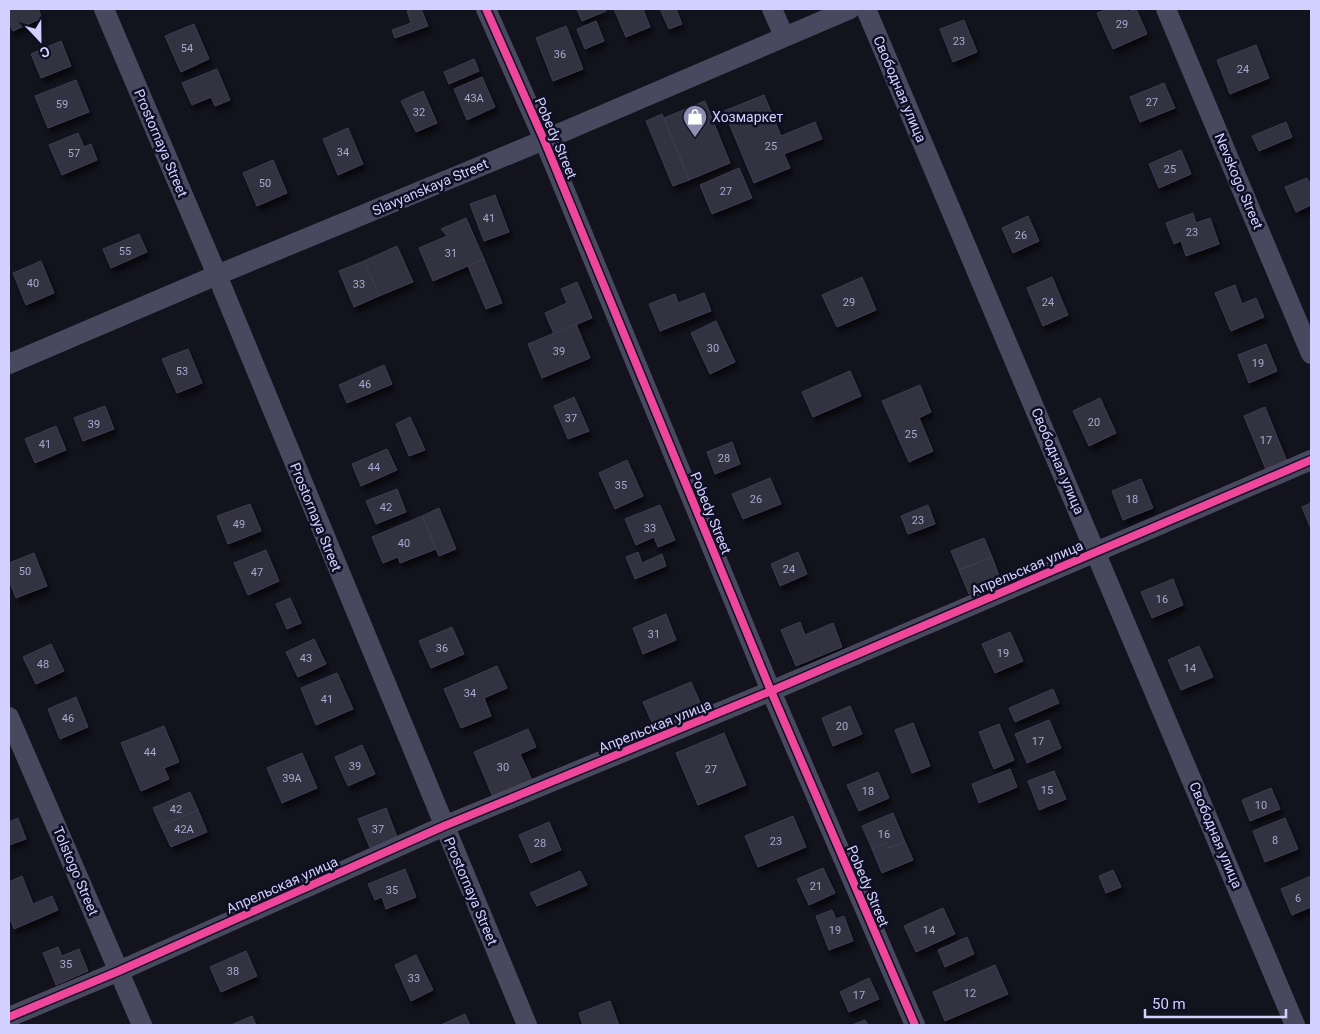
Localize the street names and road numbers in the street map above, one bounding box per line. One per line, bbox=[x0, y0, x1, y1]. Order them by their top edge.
street label: Свободная улица bbox=[870, 33, 930, 145]
street label: Prostornaya Street bbox=[131, 87, 191, 200]
street label: Pobedy Street bbox=[532, 95, 581, 182]
street label: Nevskogo Street bbox=[1212, 131, 1267, 232]
street label: Slavyanskaya Street bbox=[370, 155, 491, 219]
street label: Свободная улица bbox=[1028, 405, 1088, 517]
street label: Prostornaya Street bbox=[287, 460, 345, 574]
street label: Pobedy Street bbox=[687, 470, 735, 557]
street label: Апрельская улица bbox=[969, 537, 1085, 599]
street label: Апрельская улица bbox=[596, 696, 714, 756]
street label: Свободная улица bbox=[1186, 779, 1246, 891]
street label: Tolstogo Street bbox=[50, 824, 102, 918]
street label: Prostornaya Street bbox=[441, 835, 501, 948]
street label: Pobedy Street bbox=[844, 843, 893, 930]
street label: Апрельская улица bbox=[224, 853, 340, 917]

